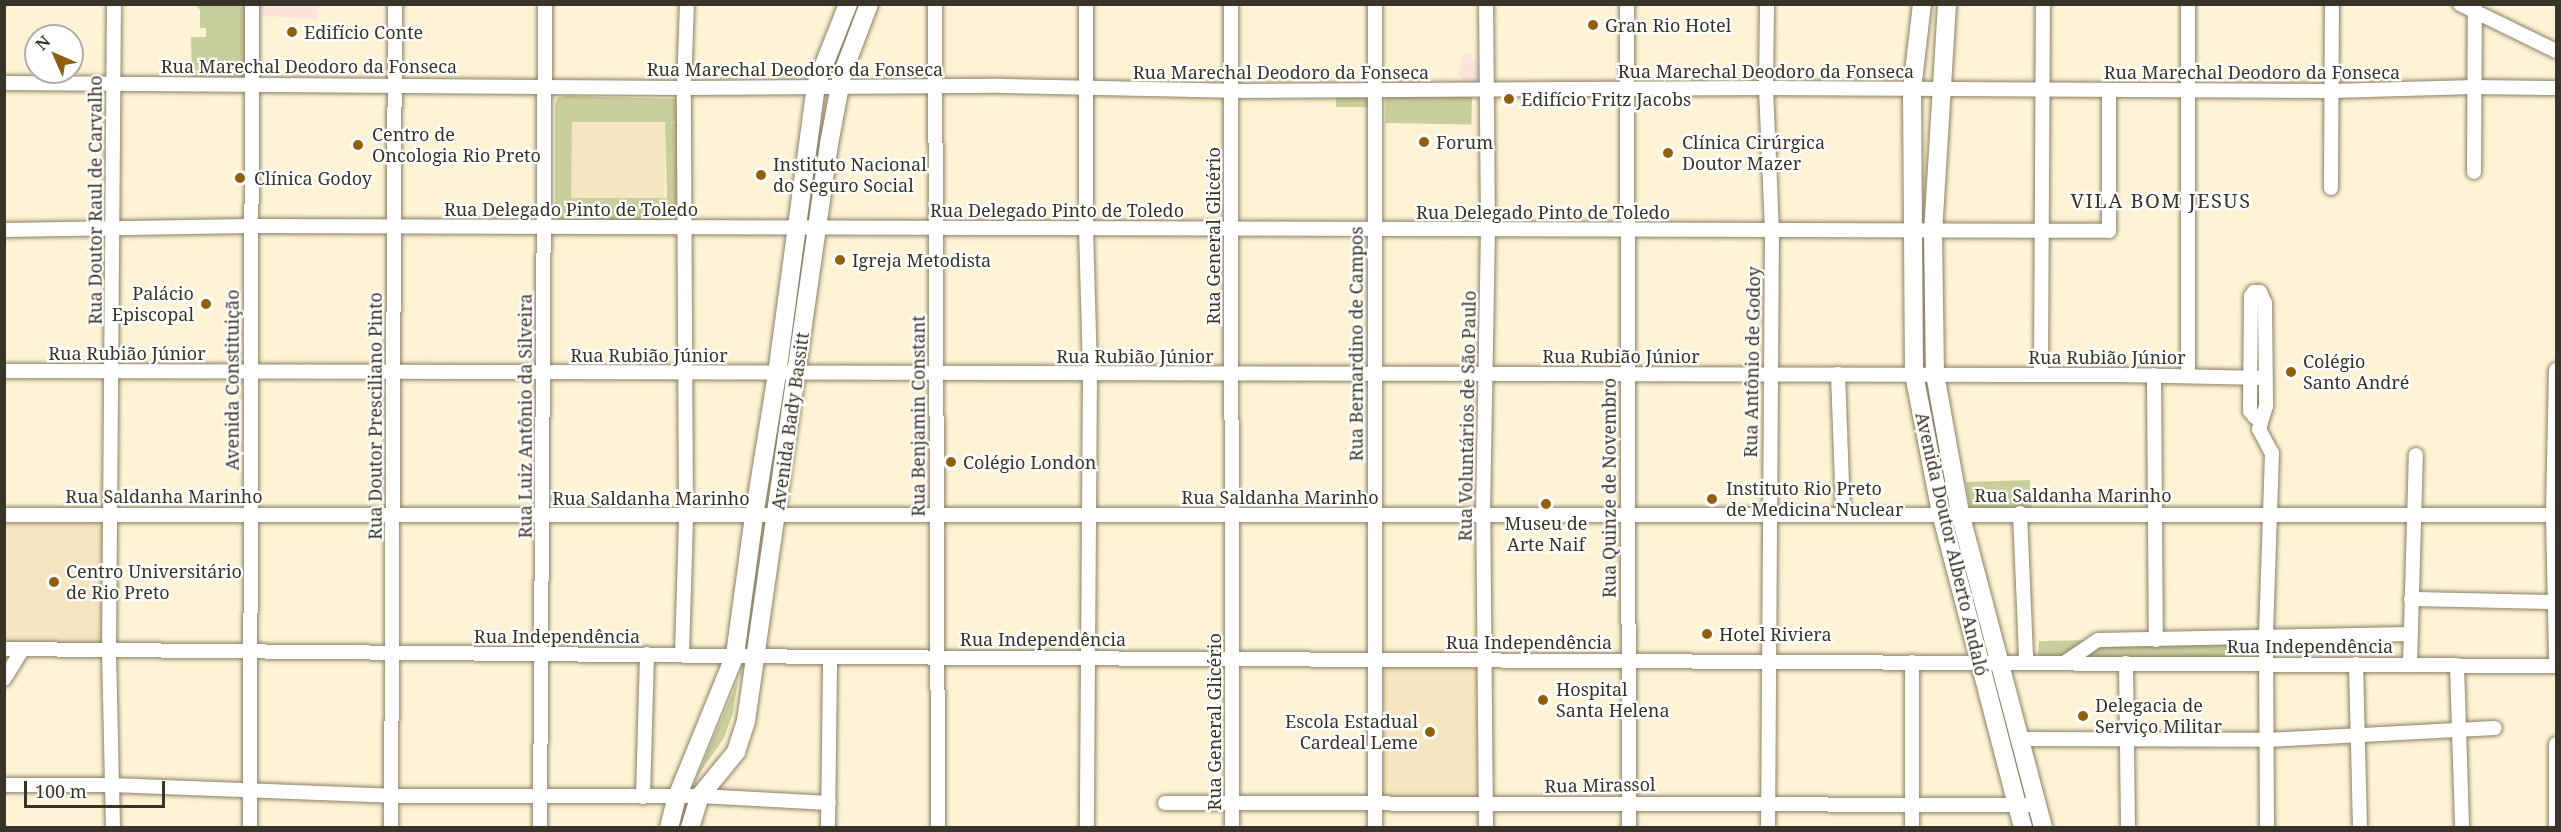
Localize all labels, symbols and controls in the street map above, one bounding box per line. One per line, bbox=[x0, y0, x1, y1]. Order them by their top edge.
place label: Gran Rio Hotel bbox=[1605, 14, 1731, 36]
marker: Gran Rio Hotel bbox=[1586, 18, 1600, 32]
place label: Edifício Conte bbox=[304, 21, 423, 43]
north arrow bbox=[24, 24, 84, 84]
marker: Edifício Conte bbox=[285, 25, 299, 39]
text: N bbox=[30, 30, 55, 55]
street label: Rua Marechal Deodoro da Fonseca bbox=[161, 55, 457, 77]
street label: Rua Marechal Deodoro da Fonseca bbox=[647, 58, 943, 80]
street label: Rua Marechal Deodoro da Fonseca bbox=[1618, 60, 1914, 82]
street label: Rua Marechal Deodoro da Fonseca bbox=[1133, 61, 1429, 83]
street label: Rua Marechal Deodoro da Fonseca bbox=[2104, 61, 2400, 83]
street label: Rua Doutor Raul de Carvalho bbox=[84, 75, 106, 325]
place label: Edifício Fritz Jacobs bbox=[1521, 88, 1691, 110]
marker: Edifício Fritz Jacobs bbox=[1502, 92, 1516, 106]
place label: Centro de Oncologia Rio Preto bbox=[372, 124, 541, 166]
place label: Forum bbox=[1436, 131, 1493, 153]
place label: Clínica Cirúrgica Doutor Mazer bbox=[1682, 132, 1825, 174]
marker: Forum bbox=[1417, 135, 1431, 149]
marker: Centro de Oncologia Rio Preto bbox=[349, 136, 367, 154]
marker: Clínica Cirúrgica Doutor Mazer bbox=[1659, 144, 1677, 162]
street label: Rua General Glicério bbox=[1202, 147, 1224, 325]
place label: Instituto Nacional do Seguro Social bbox=[773, 154, 927, 196]
place label: Clínica Godoy bbox=[254, 167, 372, 189]
marker: Instituto Nacional do Seguro Social bbox=[754, 168, 768, 182]
marker: Clínica Godoy bbox=[231, 169, 249, 187]
district label: VILA BOM JESUS bbox=[2070, 188, 2252, 212]
street label: Rua Delegado Pinto de Toledo bbox=[444, 198, 698, 220]
street label: Rua Delegado Pinto de Toledo bbox=[930, 199, 1184, 221]
street label: Rua Delegado Pinto de Toledo bbox=[1416, 201, 1670, 223]
street label: Rua Bernardino de Campos bbox=[1345, 227, 1367, 461]
place label: Igreja Metodista bbox=[852, 249, 991, 271]
marker: Igreja Metodista bbox=[833, 253, 847, 267]
street label: Rua Antônio de Godoy bbox=[1740, 266, 1764, 458]
place label: Palácio Episcopal bbox=[112, 283, 194, 326]
street label: Avenida Constituição bbox=[221, 289, 243, 471]
street label: Rua Voluntários de São Paulo bbox=[1454, 290, 1480, 542]
street label: Rua Doutor Presciliano Pinto bbox=[364, 292, 386, 540]
street label: Rua Luiz Antônio da Silveira bbox=[514, 294, 536, 538]
marker: Palácio Episcopal bbox=[199, 297, 213, 311]
street label: Rua Benjamin Constant bbox=[907, 315, 929, 517]
street label: Avenida Bady Bassitt bbox=[767, 331, 813, 511]
street label: Rua Rubião Júnior bbox=[48, 342, 206, 364]
street label: Rua Rubião Júnior bbox=[570, 344, 728, 366]
street label: Rua Rubião Júnior bbox=[1056, 345, 1214, 367]
street label: Rua Rubião Júnior bbox=[1542, 345, 1700, 367]
street label: Rua Rubião Júnior bbox=[2028, 346, 2186, 368]
place label: Colégio Santo André bbox=[2303, 351, 2409, 394]
marker: Colégio Santo André bbox=[2284, 365, 2298, 379]
street label: Rua Quinze de Novembro bbox=[1598, 378, 1620, 598]
street label: Avenida Doutor Alberto Andaló bbox=[1911, 410, 1993, 678]
place label: Colégio London bbox=[963, 451, 1096, 473]
marker: Colégio London bbox=[944, 455, 958, 469]
place label: Instituto Rio Preto de Medicina Nuclear bbox=[1726, 478, 1904, 520]
street label: Rua Saldanha Marinho bbox=[1974, 484, 2172, 506]
street label: Rua Saldanha Marinho bbox=[65, 485, 263, 507]
street label: Rua Saldanha Marinho bbox=[1181, 486, 1379, 508]
street label: Rua Saldanha Marinho bbox=[552, 487, 750, 509]
marker: Instituto Rio Preto de Medicina Nuclear bbox=[1703, 490, 1721, 508]
marker: Museu de Arte Naif bbox=[1539, 497, 1553, 511]
place label: Museu de Arte Naif bbox=[1505, 513, 1587, 556]
place label: Centro Universitário de Rio Preto bbox=[66, 561, 242, 604]
marker: Centro Universitário de Rio Preto bbox=[47, 575, 61, 589]
place label: Hotel Riviera bbox=[1719, 623, 1832, 645]
street label: Rua Independência bbox=[474, 625, 640, 647]
marker: Hotel Riviera bbox=[1700, 627, 1714, 641]
street label: Rua Independência bbox=[960, 628, 1126, 650]
street label: Rua Independência bbox=[1446, 631, 1612, 653]
street label: Rua General Glicério bbox=[1203, 633, 1225, 811]
street label: Rua Independência bbox=[2227, 635, 2393, 657]
place label: Hospital Santa Helena bbox=[1556, 679, 1670, 722]
marker: Hospital Santa Helena bbox=[1534, 691, 1552, 709]
place label: Delegacia de Serviço Militar bbox=[2095, 695, 2222, 738]
marker: Delegacia de Serviço Militar bbox=[2076, 709, 2090, 723]
place label: Escola Estadual Cardeal Leme bbox=[1285, 711, 1418, 754]
marker: Escola Estadual Cardeal Leme bbox=[1423, 725, 1437, 739]
scale bar bbox=[27, 769, 168, 807]
street label: Rua Mirassol bbox=[1544, 773, 1656, 797]
text: 100 m bbox=[35, 779, 87, 803]

